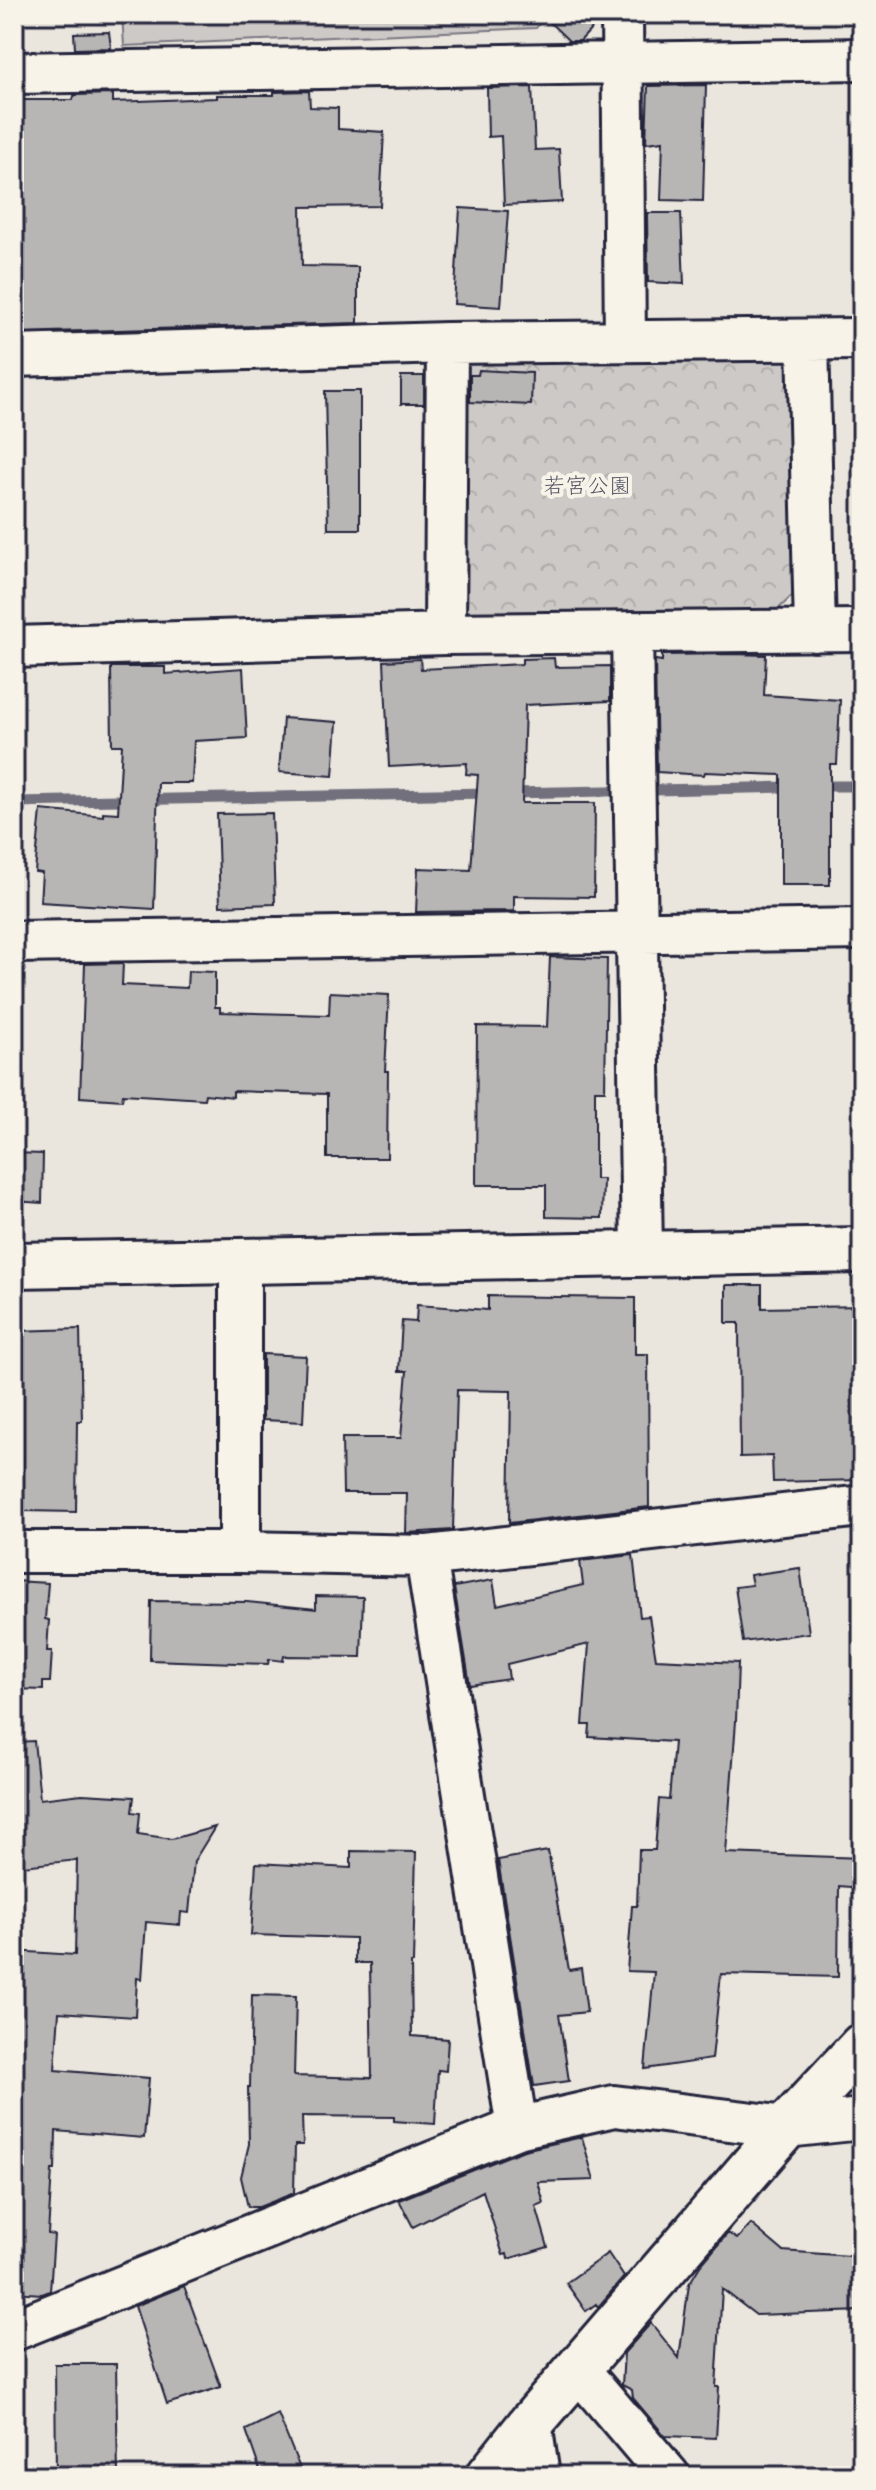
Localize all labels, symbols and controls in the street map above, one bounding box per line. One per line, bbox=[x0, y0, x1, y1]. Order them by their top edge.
park label: 若宮公園 bbox=[543, 466, 631, 505]

